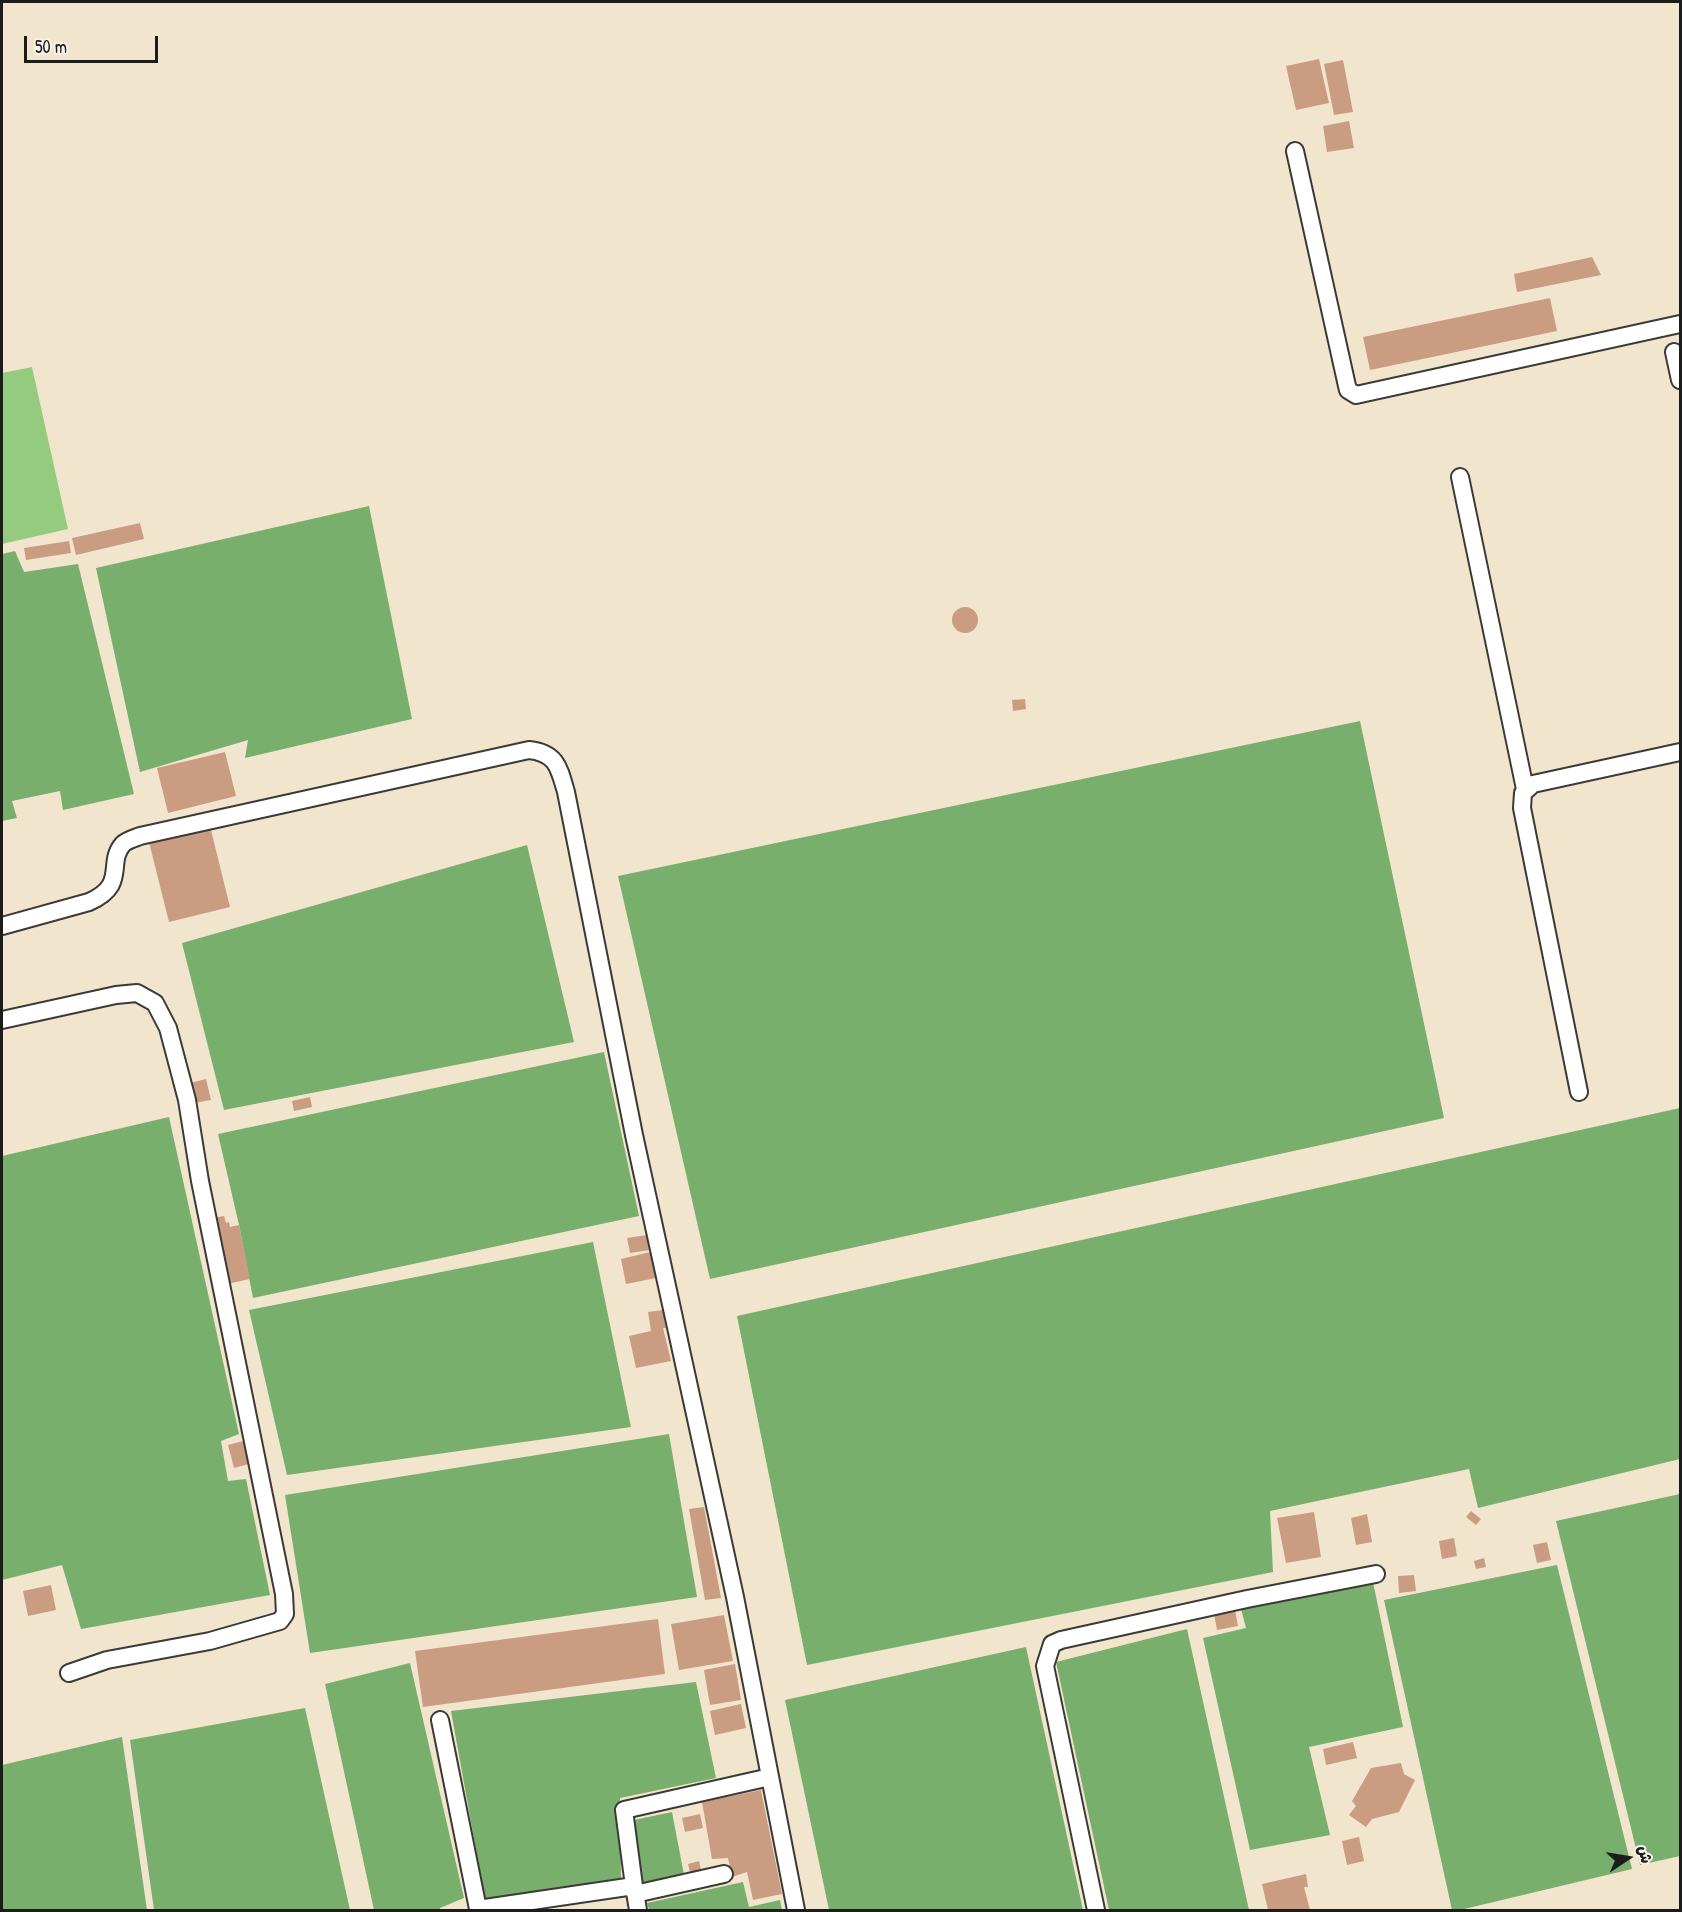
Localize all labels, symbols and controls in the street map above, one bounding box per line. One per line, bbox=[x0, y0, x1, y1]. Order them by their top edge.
scale bar bbox=[27, 24, 160, 62]
text: 50 m bbox=[35, 34, 67, 59]
north arrow bbox=[1598, 1828, 1658, 1888]
text: ش bbox=[1633, 1843, 1658, 1865]

